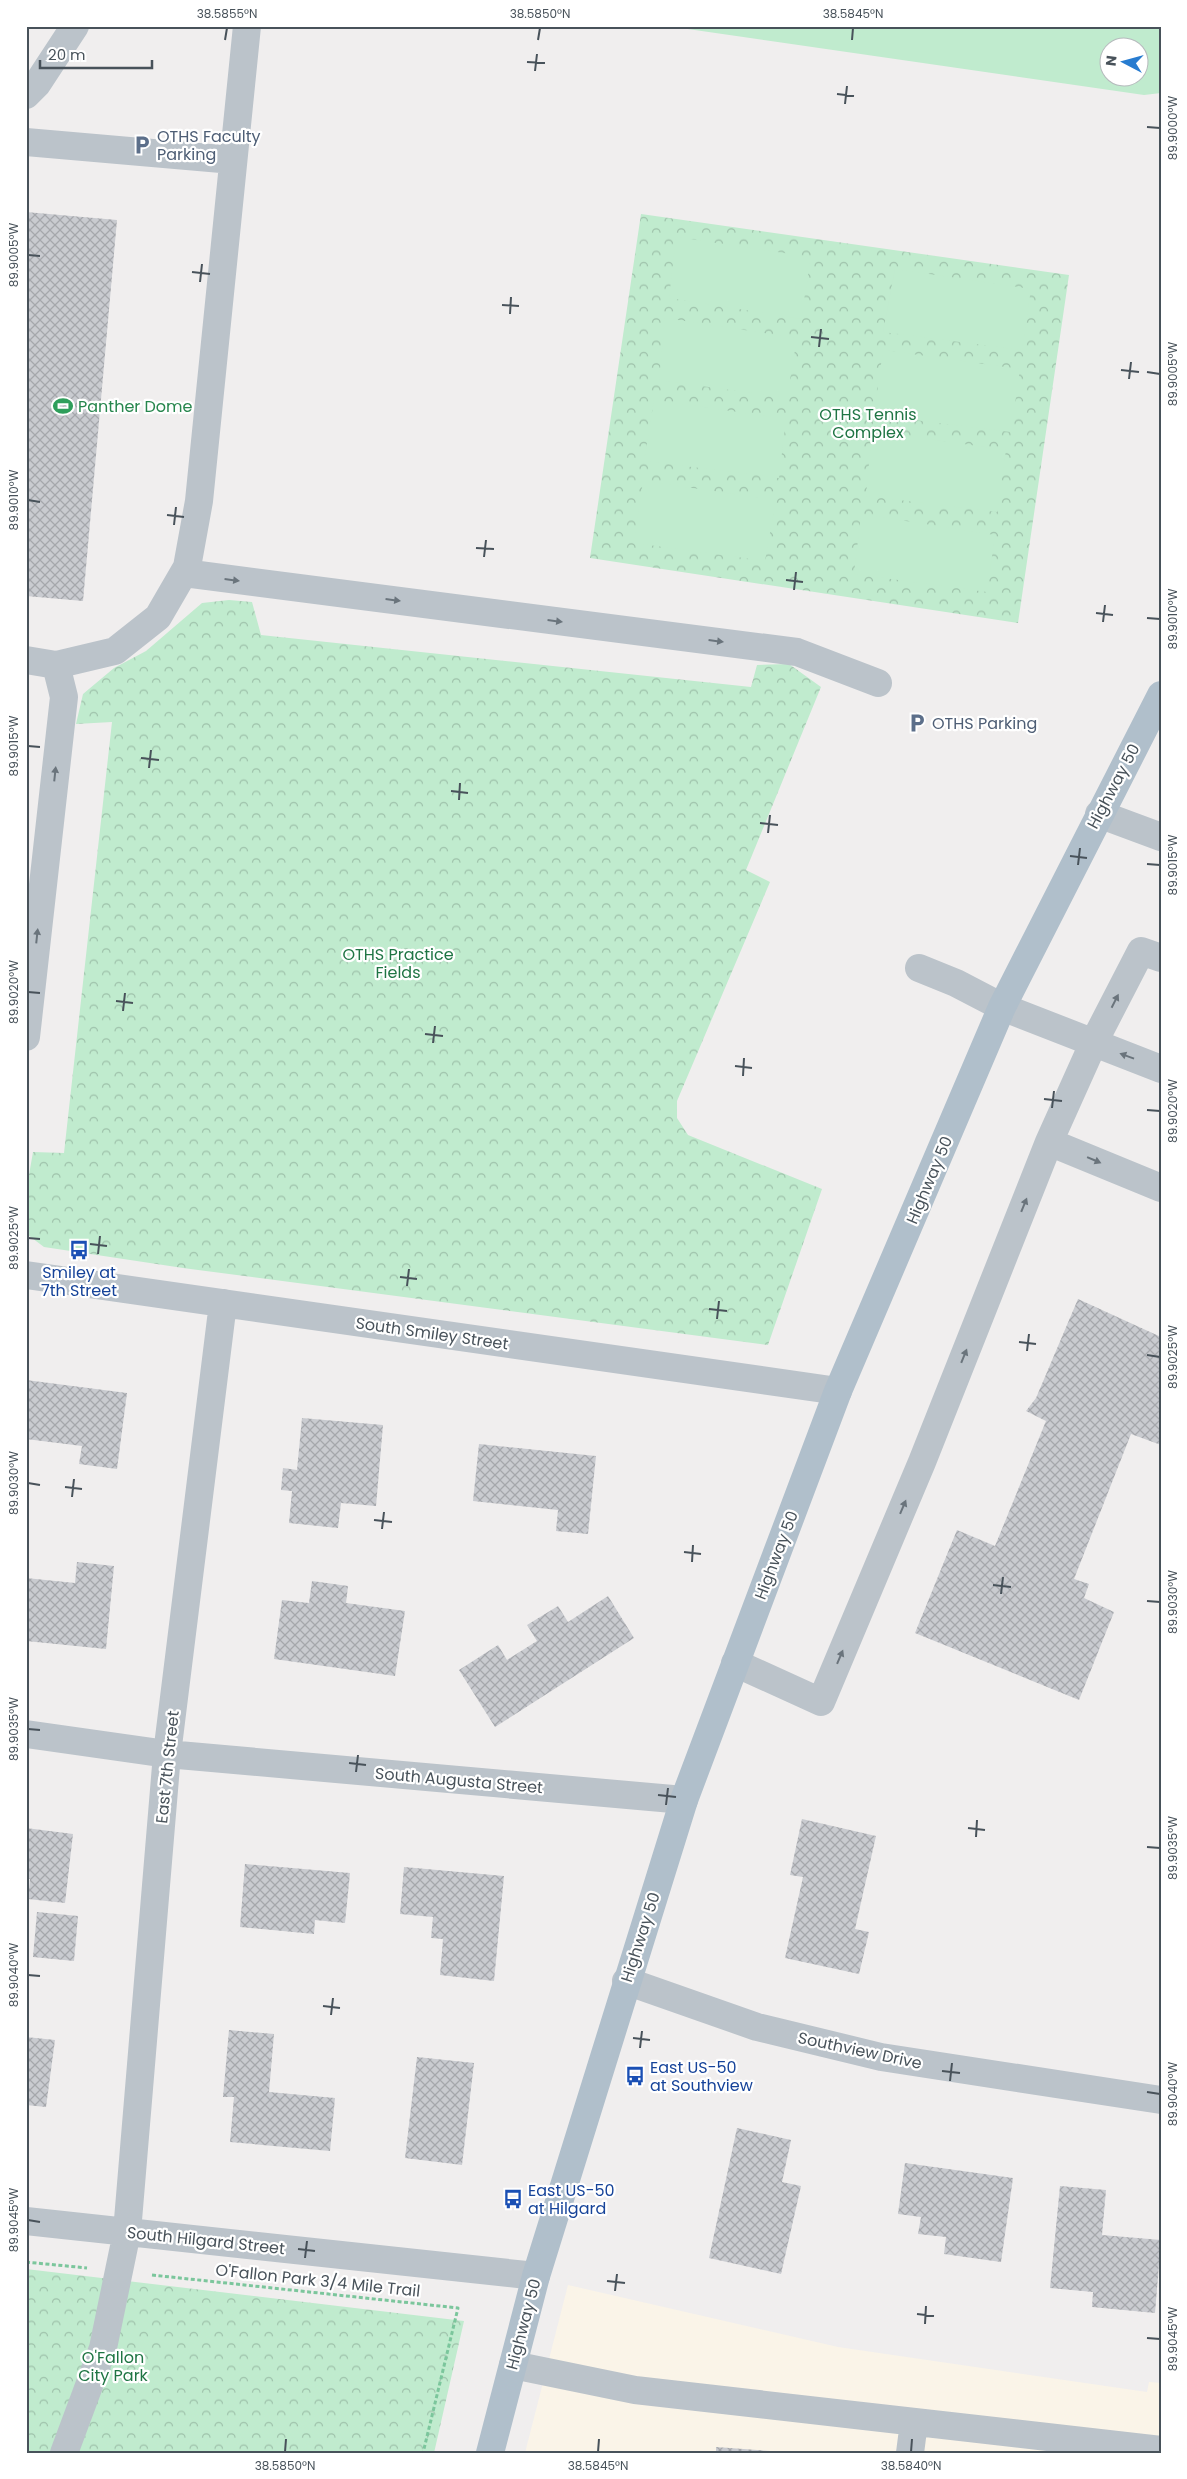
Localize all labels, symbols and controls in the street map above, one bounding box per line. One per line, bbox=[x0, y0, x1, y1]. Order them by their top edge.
text: 38.5855°N bbox=[197, 5, 257, 22]
text: 38.5850°N bbox=[510, 5, 570, 22]
text: 38.5845°N bbox=[823, 5, 883, 22]
scale bar bbox=[40, 38, 152, 70]
north arrow bbox=[1100, 38, 1150, 88]
text: 20 m bbox=[48, 44, 86, 65]
text: N bbox=[1101, 54, 1122, 67]
text: 89.9000°W bbox=[1164, 95, 1181, 160]
place label: OTHS Faculty Parking bbox=[157, 125, 261, 166]
parking icon: OTHS Faculty Parking bbox=[131, 134, 153, 156]
text: 89.9005°W bbox=[5, 222, 22, 287]
text: 89.9005°W bbox=[1164, 341, 1181, 406]
sports icon: Panther Dome bbox=[52, 395, 74, 417]
place label: Panther Dome bbox=[78, 395, 193, 418]
park label: OTHS Tennis Complex bbox=[819, 403, 917, 444]
text: 89.9010°W bbox=[5, 469, 22, 530]
one-way arrow bbox=[224, 576, 240, 584]
text: 89.9010°W bbox=[1164, 588, 1181, 649]
one-way arrow bbox=[386, 596, 402, 604]
one-way arrow bbox=[547, 617, 563, 625]
one-way arrow bbox=[708, 637, 724, 645]
parking icon: OTHS Parking bbox=[906, 712, 928, 734]
place label: OTHS Parking bbox=[932, 712, 1037, 735]
text: 89.9015°W bbox=[5, 715, 22, 776]
street label: Highway 50 bbox=[1081, 740, 1146, 833]
one-way arrow bbox=[51, 766, 59, 782]
text: 89.9015°W bbox=[1164, 834, 1181, 895]
one-way arrow bbox=[33, 928, 41, 944]
park label: OTHS Practice Fields bbox=[342, 943, 454, 984]
text: 89.9020°W bbox=[5, 960, 22, 1024]
one-way arrow bbox=[1111, 993, 1119, 1008]
one-way arrow bbox=[1119, 1052, 1134, 1060]
text: 89.9020°W bbox=[1164, 1079, 1181, 1143]
street label: Highway 50 bbox=[901, 1133, 958, 1228]
one-way arrow bbox=[1087, 1157, 1101, 1165]
one-way arrow bbox=[1021, 1198, 1028, 1213]
text: 89.9025°W bbox=[5, 1206, 22, 1270]
bus stop icon: Smiley at 7th Street bbox=[68, 1239, 90, 1261]
place label: Smiley at 7th Street bbox=[41, 1261, 117, 1302]
street label: South Smiley Street bbox=[354, 1311, 510, 1356]
text: 89.9025°W bbox=[1164, 1325, 1181, 1389]
one-way arrow bbox=[961, 1349, 968, 1364]
text: 89.9030°W bbox=[5, 1451, 22, 1515]
one-way arrow bbox=[899, 1499, 907, 1514]
street label: Highway 50 bbox=[749, 1507, 804, 1603]
text: 89.9030°W bbox=[1164, 1570, 1181, 1634]
one-way arrow bbox=[837, 1650, 845, 1664]
text: 89.9035°W bbox=[5, 1697, 22, 1761]
street label: East 7th Street bbox=[150, 1709, 185, 1825]
street label: South Augusta Street bbox=[374, 1762, 544, 1799]
text: 89.9035°W bbox=[1164, 1816, 1181, 1880]
street label: Highway 50 bbox=[615, 1889, 666, 1985]
text: 89.9040°W bbox=[5, 1942, 22, 2007]
street label: Southview Drive bbox=[796, 2026, 924, 2075]
place label: East US-50 at Southview bbox=[650, 2056, 753, 2097]
text: 89.9040°W bbox=[1164, 2061, 1181, 2126]
bus stop icon: East US-50 at Southview bbox=[624, 2065, 646, 2087]
place label: East US-50 at Hilgard bbox=[528, 2179, 615, 2220]
text: 89.9045°W bbox=[5, 2187, 22, 2252]
bus stop icon: East US-50 at Hilgard bbox=[502, 2188, 524, 2210]
street label: South Hilgard Street bbox=[126, 2221, 286, 2260]
street label: O'Fallon Park 3/4 Mile Trail bbox=[214, 2258, 421, 2303]
street label: Highway 50 bbox=[500, 2276, 547, 2372]
text: 89.9045°W bbox=[1164, 2306, 1181, 2371]
park label: O'Fallon City Park bbox=[78, 2346, 149, 2387]
text: 38.5850°N bbox=[255, 2457, 315, 2474]
text: 38.5845°N bbox=[568, 2457, 628, 2474]
text: 38.5840°N bbox=[881, 2457, 941, 2474]

